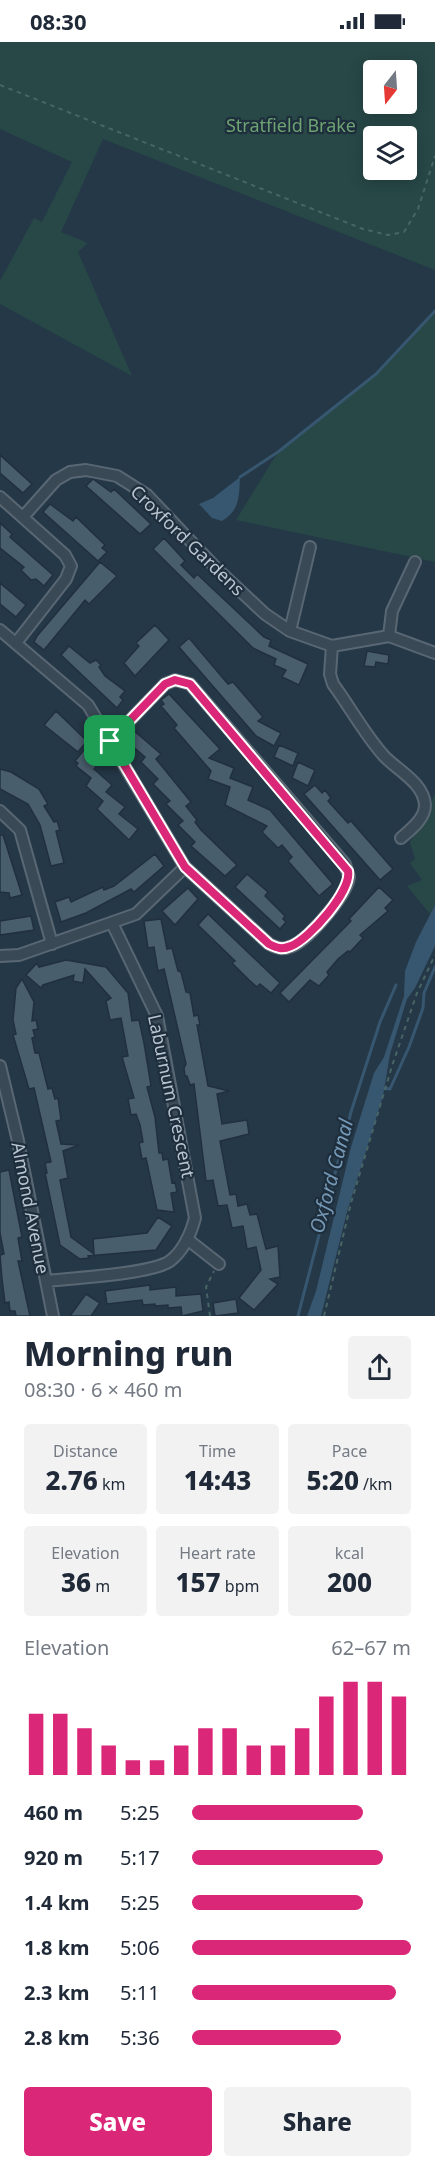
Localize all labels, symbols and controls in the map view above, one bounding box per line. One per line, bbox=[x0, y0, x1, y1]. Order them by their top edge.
text: 08:30 bbox=[30, 6, 87, 36]
north arrow bbox=[363, 60, 417, 114]
map controls bbox=[363, 60, 417, 180]
park label: Stratfield Brake bbox=[226, 113, 356, 137]
button: layers bbox=[363, 126, 417, 180]
street label: Croxford Gardens bbox=[126, 479, 250, 601]
pin bbox=[84, 715, 135, 766]
icon: arrive bbox=[93, 724, 126, 757]
street label: Laburnum Crescent bbox=[143, 1012, 201, 1180]
water label: Oxford Canal bbox=[303, 1115, 359, 1236]
street label: Almond Avenue bbox=[6, 1140, 56, 1276]
text: Morning run bbox=[24, 1331, 233, 1376]
button: share bbox=[348, 1336, 411, 1399]
text: 08:30 · 6 × 460 m bbox=[24, 1376, 182, 1403]
text: Distance bbox=[53, 1440, 118, 1462]
text: Time bbox=[199, 1440, 236, 1462]
text: Pace bbox=[332, 1440, 367, 1462]
text: 2.76 bbox=[45, 1462, 98, 1498]
text: 14:43 bbox=[184, 1462, 251, 1498]
text: 5:20 bbox=[306, 1462, 359, 1498]
text: km bbox=[98, 1473, 126, 1495]
text: /km bbox=[359, 1473, 393, 1495]
text: Elevation bbox=[51, 1542, 120, 1564]
text: Heart rate bbox=[179, 1542, 256, 1564]
text: kcal bbox=[335, 1542, 364, 1564]
text: 36 bbox=[61, 1564, 91, 1600]
text: 157 bbox=[176, 1564, 221, 1600]
text: 200 bbox=[327, 1564, 372, 1600]
text: m bbox=[91, 1575, 110, 1597]
text: bpm bbox=[221, 1575, 259, 1597]
text: Elevation bbox=[24, 1634, 109, 1661]
text: 62–67 m bbox=[331, 1634, 411, 1661]
text: 460 m bbox=[24, 1799, 83, 1826]
text: 5:25 bbox=[120, 1799, 160, 1826]
text: 920 m bbox=[24, 1844, 83, 1871]
text: 5:17 bbox=[120, 1844, 160, 1871]
text: 1.4 km bbox=[24, 1889, 90, 1916]
text: 5:25 bbox=[120, 1889, 160, 1916]
text: 1.8 km bbox=[24, 1934, 90, 1961]
text: 5:06 bbox=[120, 1934, 160, 1961]
text: 2.3 km bbox=[24, 1979, 90, 2006]
text: 5:11 bbox=[120, 1979, 160, 2006]
text: 2.8 km bbox=[24, 2024, 90, 2051]
text: 5:36 bbox=[120, 2024, 160, 2051]
button: Save bbox=[24, 2087, 212, 2156]
button: Share bbox=[224, 2087, 411, 2156]

